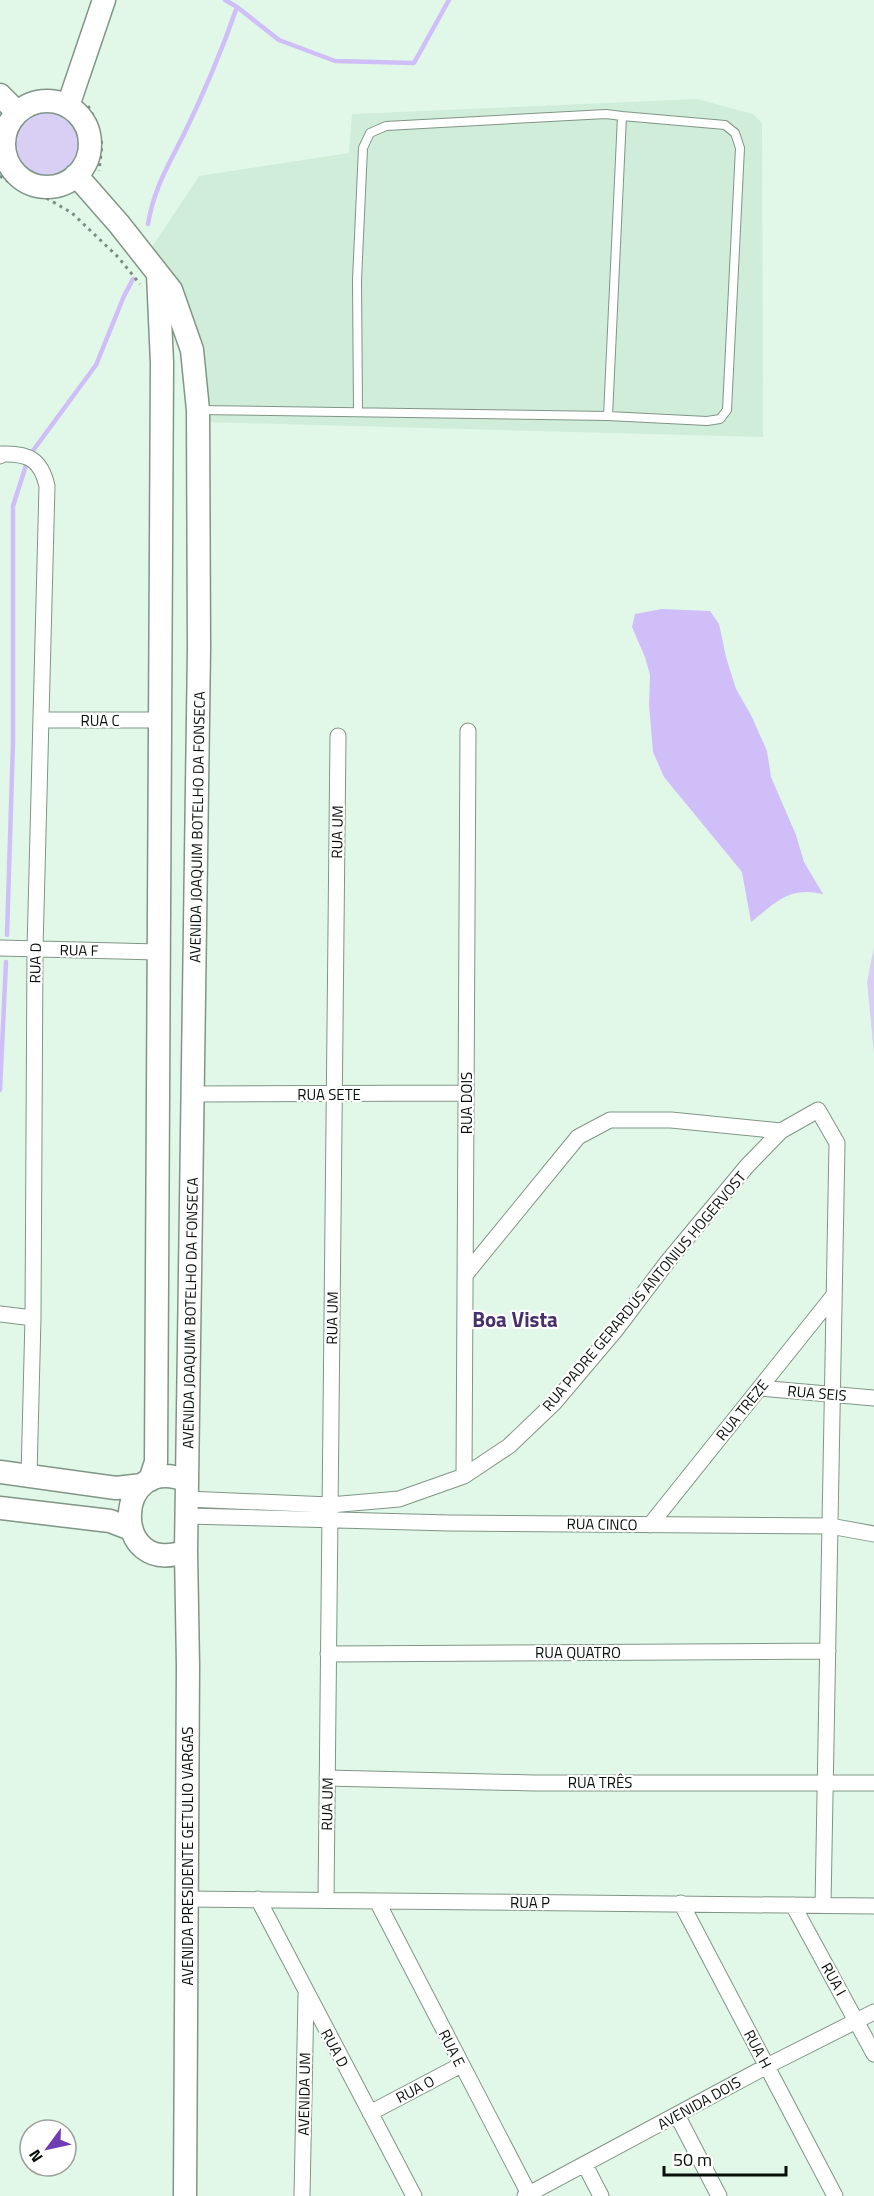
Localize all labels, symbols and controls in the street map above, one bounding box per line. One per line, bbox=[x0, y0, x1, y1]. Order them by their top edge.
street label: AVENIDA JOAQUIM BOTELHO DA FONSECA bbox=[183, 691, 211, 963]
street label: RUA C bbox=[80, 709, 120, 732]
street label: RUA UM bbox=[325, 805, 349, 859]
street label: RUA F bbox=[59, 938, 99, 962]
street label: RUA D bbox=[23, 942, 47, 984]
street label: RUA DOIS bbox=[455, 1072, 478, 1134]
street label: RUA SETE bbox=[297, 1083, 361, 1106]
street label: RUA PADRE GERARDUS ANTONIUS HOGERVOST bbox=[536, 1166, 752, 1416]
street label: AVENIDA JOAQUIM BOTELHO DA FONSECA bbox=[176, 1177, 204, 1449]
street label: RUA UM bbox=[320, 1291, 344, 1345]
district label: Boa Vista bbox=[472, 1303, 558, 1335]
street label: RUA TREZE bbox=[710, 1374, 774, 1446]
street label: RUA SEIS bbox=[786, 1379, 848, 1407]
street label: RUA CINCO bbox=[566, 1512, 638, 1536]
street label: RUA QUATRO bbox=[535, 1641, 621, 1664]
street label: AVENIDA PRESIDENTE GETULIO VARGAS bbox=[176, 1727, 199, 1985]
street label: RUA TRÊS bbox=[568, 1771, 632, 1794]
street label: RUA UM bbox=[315, 1777, 339, 1831]
street label: RUA P bbox=[510, 1891, 550, 1914]
street label: RUA I bbox=[816, 1958, 852, 2000]
street label: RUA D bbox=[315, 2025, 355, 2071]
street label: RUA E bbox=[433, 2025, 471, 2071]
street label: RUA H bbox=[738, 2025, 778, 2073]
street label: AVENIDA UM bbox=[292, 2052, 316, 2136]
street label: RUA O bbox=[392, 2069, 439, 2109]
street label: AVENIDA DOIS bbox=[653, 2071, 745, 2135]
north arrow bbox=[18, 2118, 78, 2178]
scale bar bbox=[664, 2139, 786, 2177]
text: N bbox=[22, 2145, 49, 2167]
text: 50 m bbox=[673, 2146, 712, 2173]

